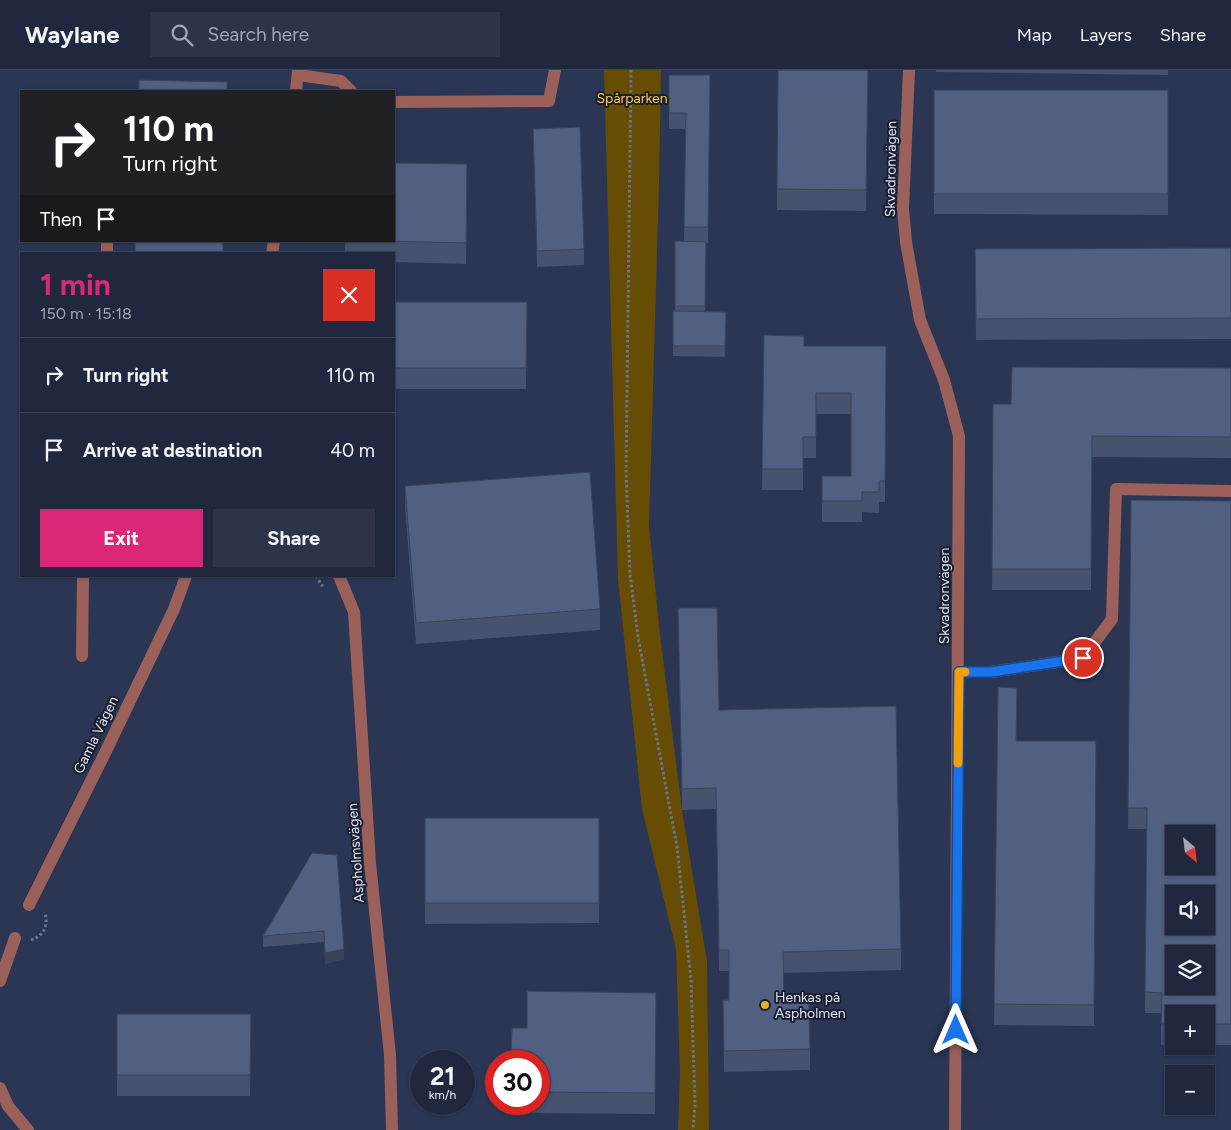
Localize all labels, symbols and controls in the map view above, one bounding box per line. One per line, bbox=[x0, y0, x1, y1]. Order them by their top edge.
search box bbox=[150, 12, 500, 57]
text: Waylane bbox=[25, 20, 120, 49]
icon: search bbox=[168, 21, 196, 49]
text: Search here bbox=[208, 23, 309, 46]
text: Map bbox=[1017, 24, 1052, 46]
text: Layers bbox=[1080, 24, 1132, 46]
text: Share bbox=[1160, 24, 1206, 46]
park label: Spårparken bbox=[597, 90, 668, 107]
text: 110 m bbox=[123, 108, 214, 150]
icon: right bbox=[40, 110, 105, 175]
street label: Skvadronvägen bbox=[882, 120, 900, 217]
text: Turn right bbox=[123, 150, 218, 177]
icon: arrive bbox=[92, 205, 120, 233]
text: Then bbox=[40, 208, 82, 231]
text: 1 min bbox=[40, 266, 111, 303]
button: close bbox=[323, 269, 375, 321]
text: 150 m · 15:18 bbox=[40, 304, 132, 323]
icon: right bbox=[40, 361, 68, 389]
text: Turn right bbox=[83, 364, 169, 387]
text: 110 m bbox=[326, 364, 375, 387]
icon: arrive bbox=[40, 436, 68, 464]
text: Arrive at destination bbox=[83, 439, 262, 462]
text: 40 m bbox=[330, 439, 375, 462]
button: Exit bbox=[40, 509, 203, 567]
button: Share bbox=[213, 509, 375, 567]
street label: Skvadronvägen bbox=[936, 548, 953, 644]
pin bbox=[1062, 637, 1104, 679]
icon: arrive bbox=[1069, 644, 1097, 672]
street label: Gamla Vägen bbox=[70, 693, 122, 776]
street label: Aspholmsvägen bbox=[344, 802, 368, 903]
north arrow bbox=[1165, 825, 1215, 875]
map controls bbox=[1165, 825, 1215, 1115]
button: sound bbox=[1165, 885, 1215, 935]
button: layers bbox=[1165, 945, 1215, 995]
place label: Henkas på Aspholmen bbox=[775, 989, 846, 1022]
marker: Henkas på Aspholmen bbox=[759, 999, 771, 1011]
position arrow bbox=[929, 1003, 981, 1055]
button: + bbox=[1165, 1005, 1215, 1055]
speed limit sign: 30 bbox=[485, 1050, 550, 1115]
text: 21 bbox=[430, 1061, 455, 1091]
button: − bbox=[1165, 1065, 1215, 1115]
text: km/h bbox=[429, 1088, 456, 1102]

